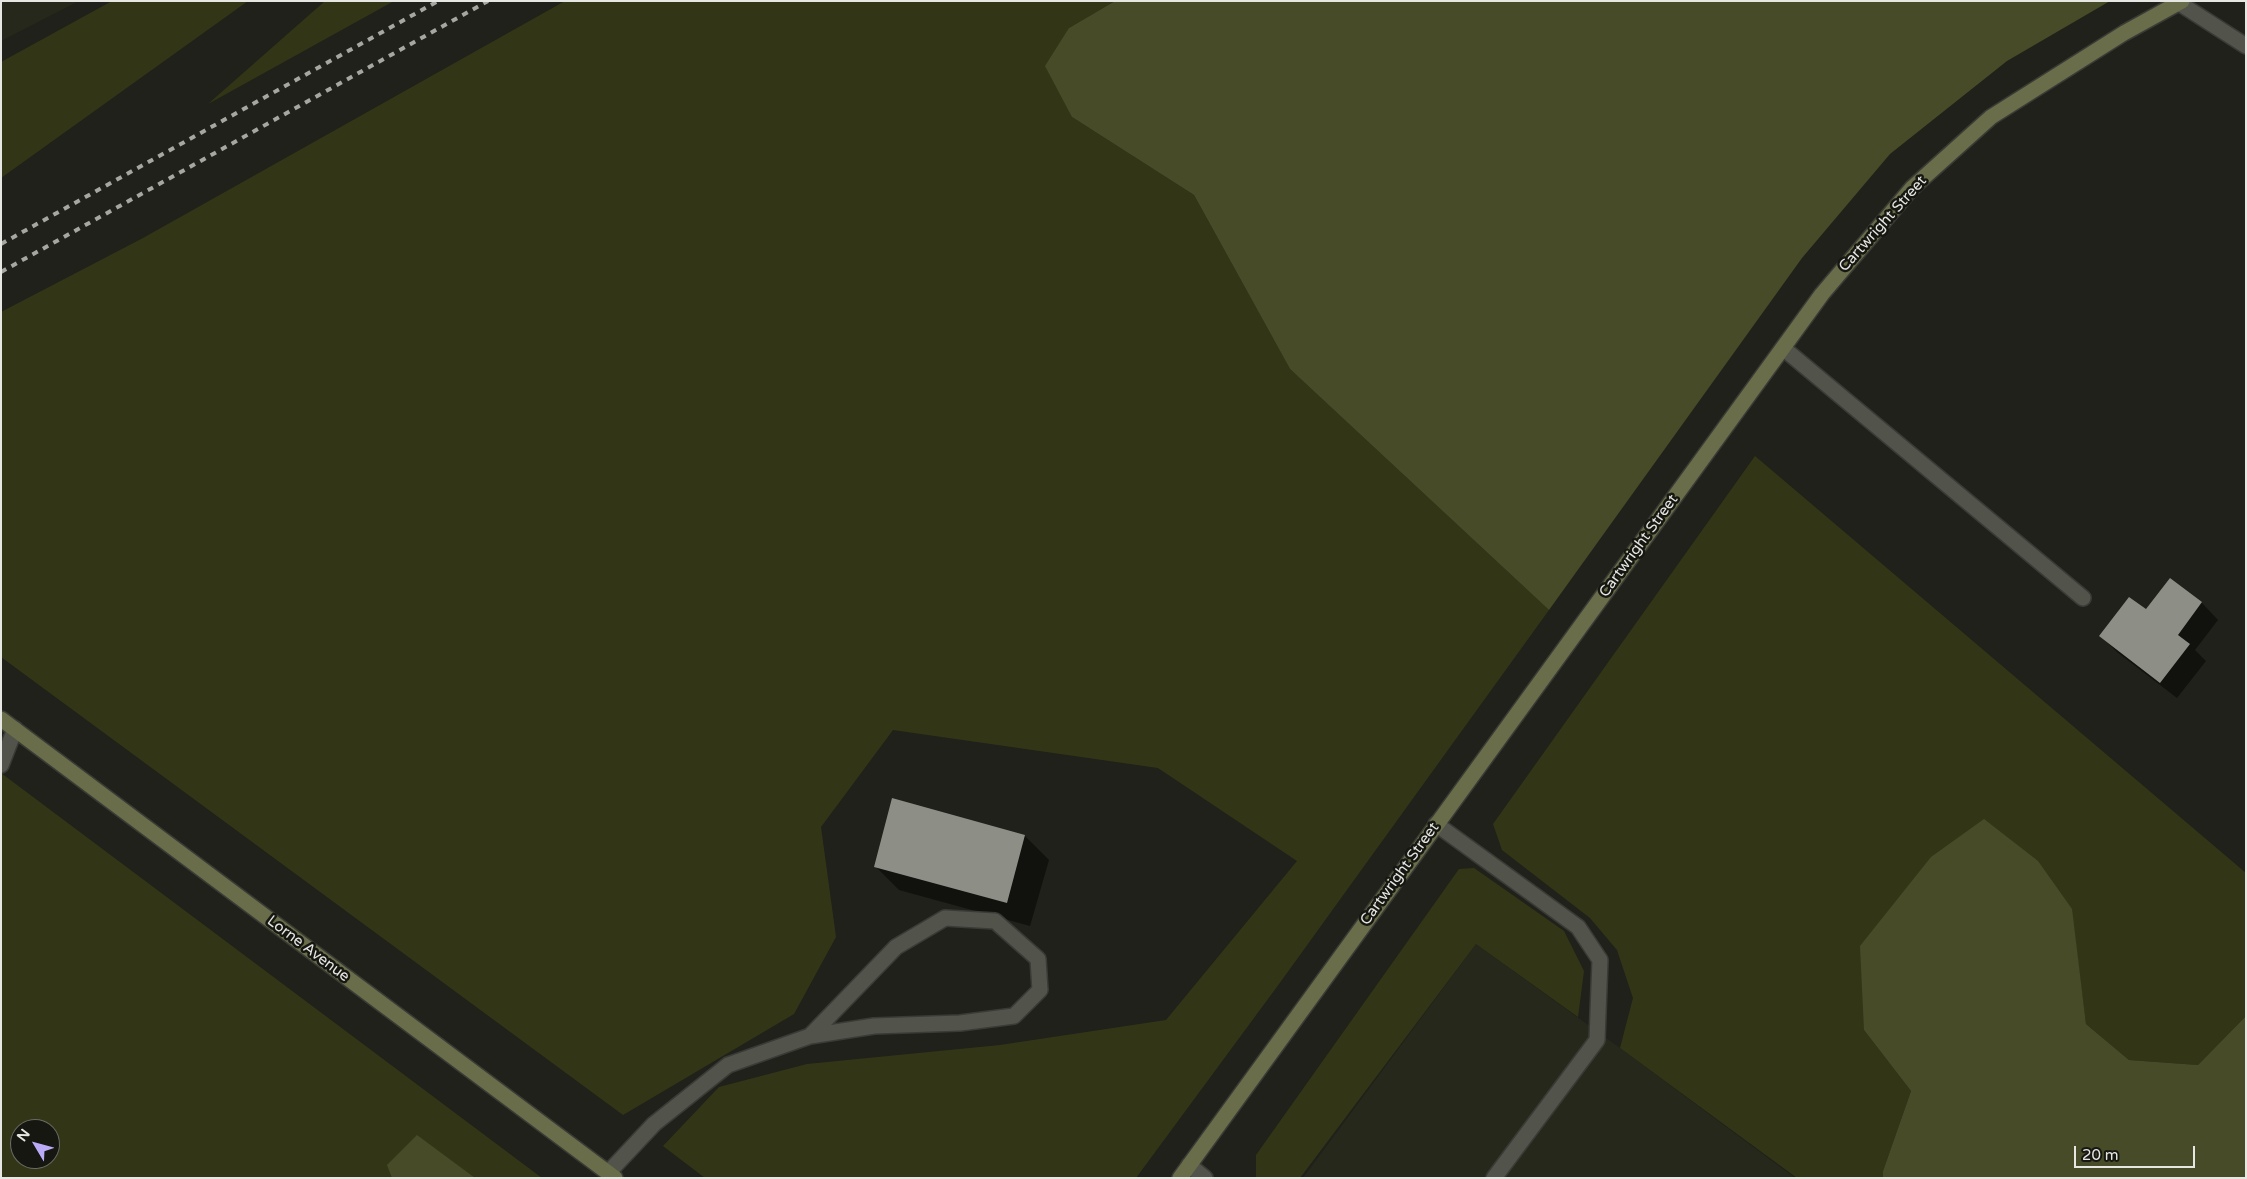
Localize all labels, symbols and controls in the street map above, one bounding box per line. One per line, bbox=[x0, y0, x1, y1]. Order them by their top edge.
street label: Cartwright Street bbox=[1835, 172, 1931, 276]
street label: Cartwright Street bbox=[1596, 491, 1682, 601]
street label: Cartwright Street bbox=[1357, 819, 1443, 929]
street label: Lorne Avenue bbox=[263, 912, 353, 986]
north arrow bbox=[10, 1119, 60, 1169]
text: N bbox=[13, 1126, 34, 1145]
scale bar bbox=[2077, 1136, 2198, 1168]
text: 20 m bbox=[2082, 1146, 2119, 1164]

